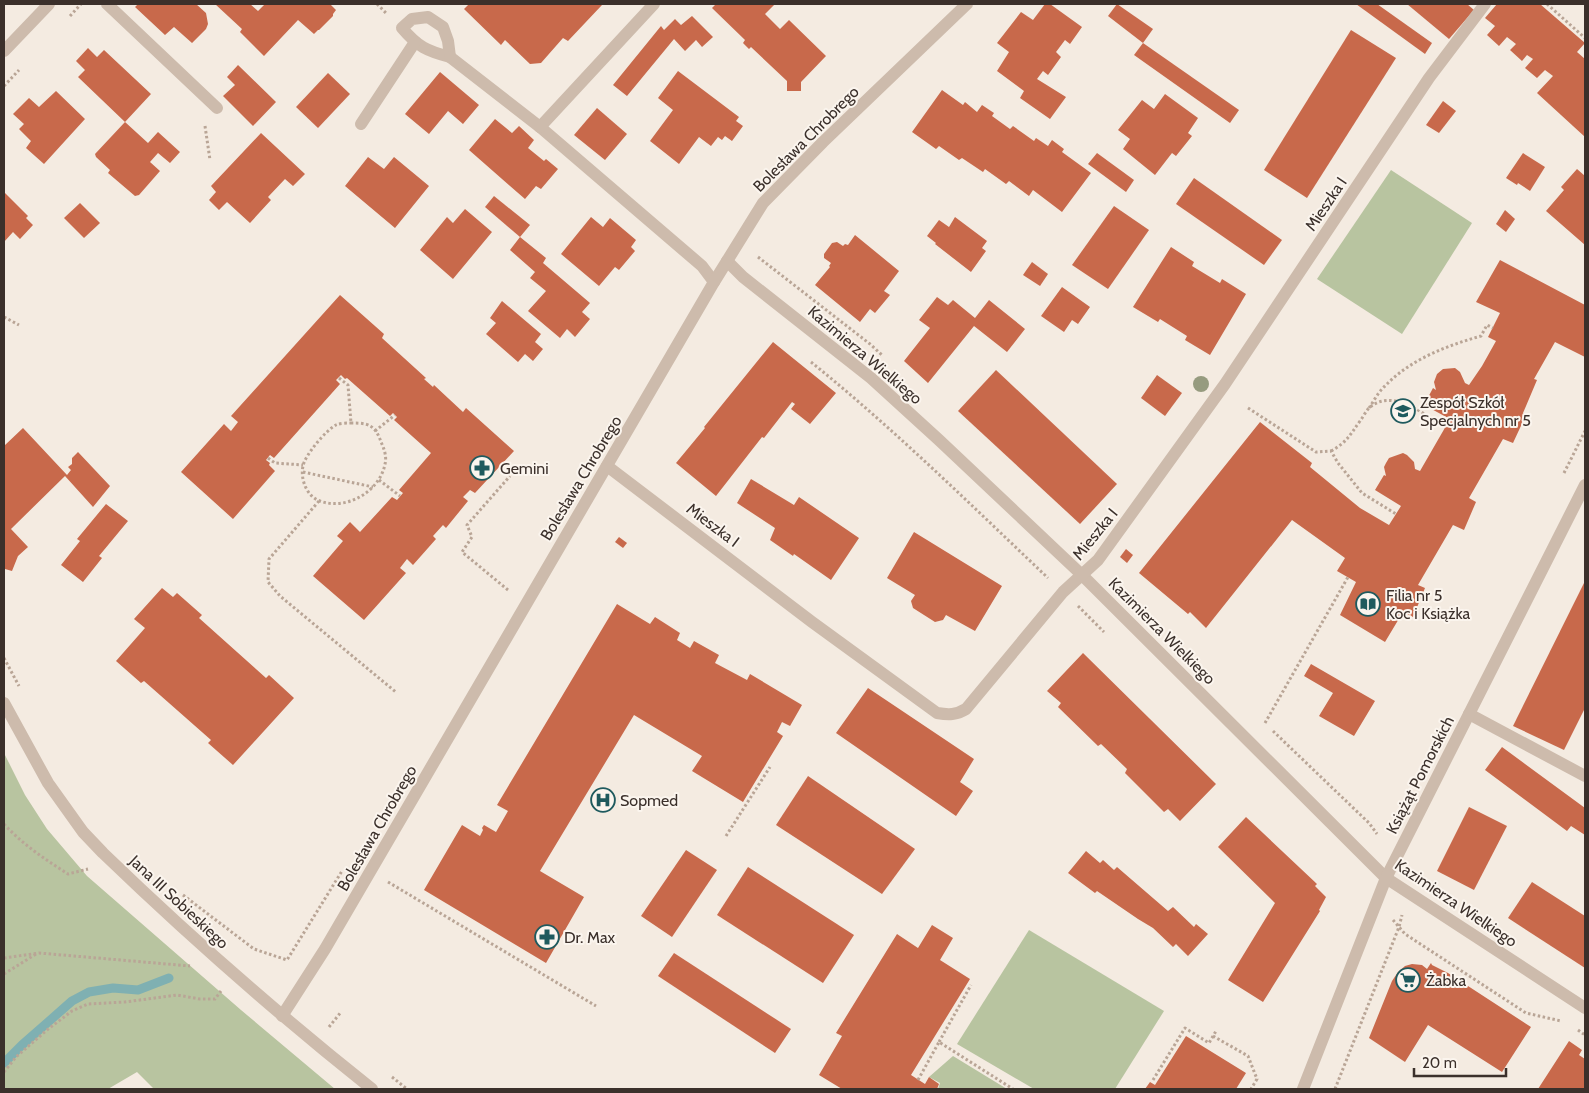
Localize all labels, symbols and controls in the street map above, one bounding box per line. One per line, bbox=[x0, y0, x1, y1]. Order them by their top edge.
street label: Bolesława Chrobrego bbox=[749, 82, 863, 196]
street label: Mieszka I bbox=[1301, 173, 1351, 235]
street label: Kazimierza Wielkiego bbox=[804, 302, 926, 408]
place label: Zespół Szkół Specjalnych nr 5 bbox=[1420, 393, 1531, 430]
school or university icon: Zespół Szkół Specjalnych nr 5 bbox=[1390, 398, 1416, 424]
street label: Bolesława Chrobrego bbox=[536, 412, 626, 544]
pharmacy icon: Gemini bbox=[469, 455, 495, 481]
place label: Gemini bbox=[500, 459, 549, 478]
street label: Mieszka I bbox=[683, 499, 743, 551]
street label: Mieszka I bbox=[1068, 504, 1122, 564]
street label: Kazimierza Wielkiego bbox=[1105, 574, 1219, 688]
place label: Filia nr 5 Koc i Książka bbox=[1386, 586, 1471, 623]
library icon: Filia nr 5 Koc i Książka bbox=[1355, 591, 1381, 617]
street label: Książąt Pomorskich bbox=[1382, 713, 1458, 837]
street label: Bolesława Chrobrego bbox=[333, 762, 421, 894]
hospital icon: Sopmed bbox=[590, 787, 616, 813]
place label: Sopmed bbox=[620, 791, 678, 810]
street label: Jana III Sobieskiego bbox=[125, 851, 233, 953]
street label: Kazimierza Wielkiego bbox=[1391, 855, 1521, 951]
pharmacy icon: Dr. Max bbox=[534, 924, 560, 950]
place label: Dr. Max bbox=[564, 928, 616, 947]
supermarket icon: Żabka bbox=[1395, 967, 1421, 993]
place label: Żabka bbox=[1426, 971, 1466, 990]
scale bar bbox=[1414, 1046, 1506, 1078]
text: 20 m bbox=[1422, 1054, 1457, 1072]

